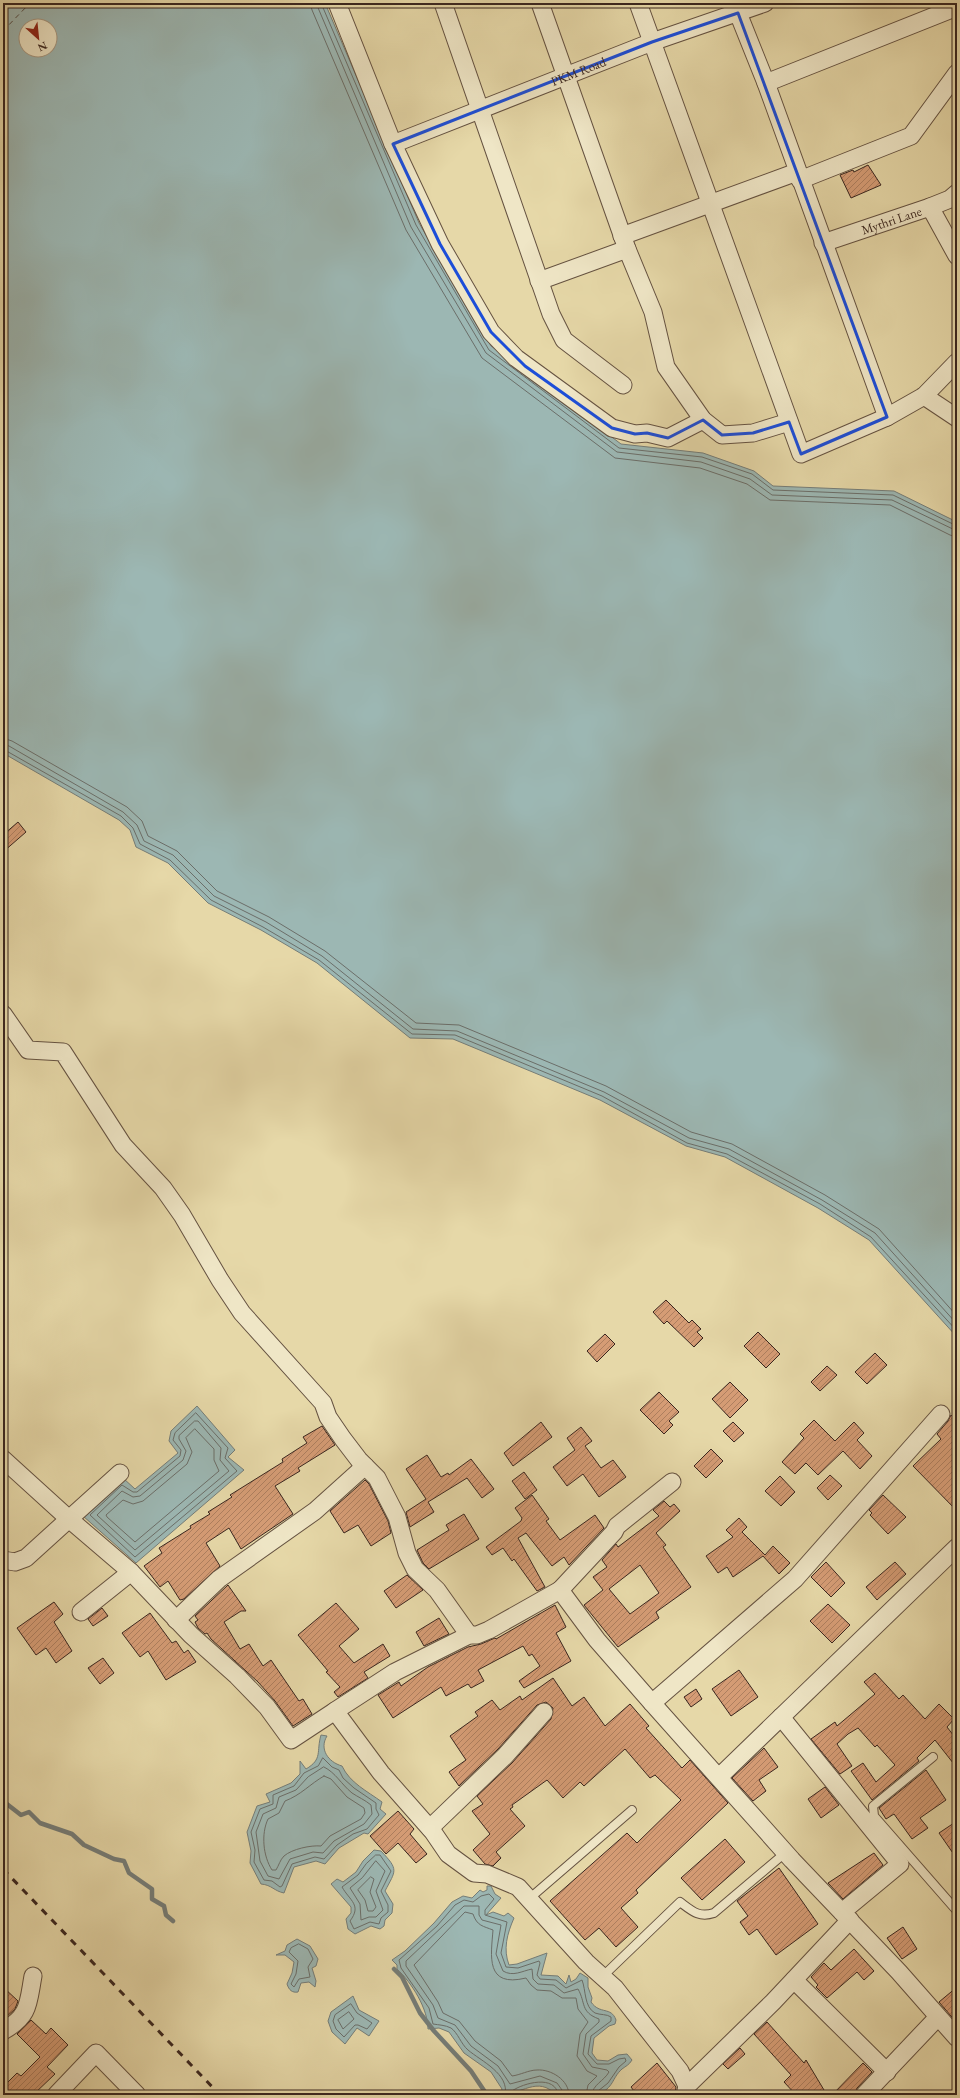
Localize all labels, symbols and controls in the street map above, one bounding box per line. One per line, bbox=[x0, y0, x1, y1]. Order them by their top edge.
north arrow bbox=[18, 18, 58, 58]
text: N bbox=[35, 39, 50, 55]
street label: PKM Road bbox=[548, 52, 608, 90]
street label: Mythri Lane bbox=[859, 202, 924, 238]

